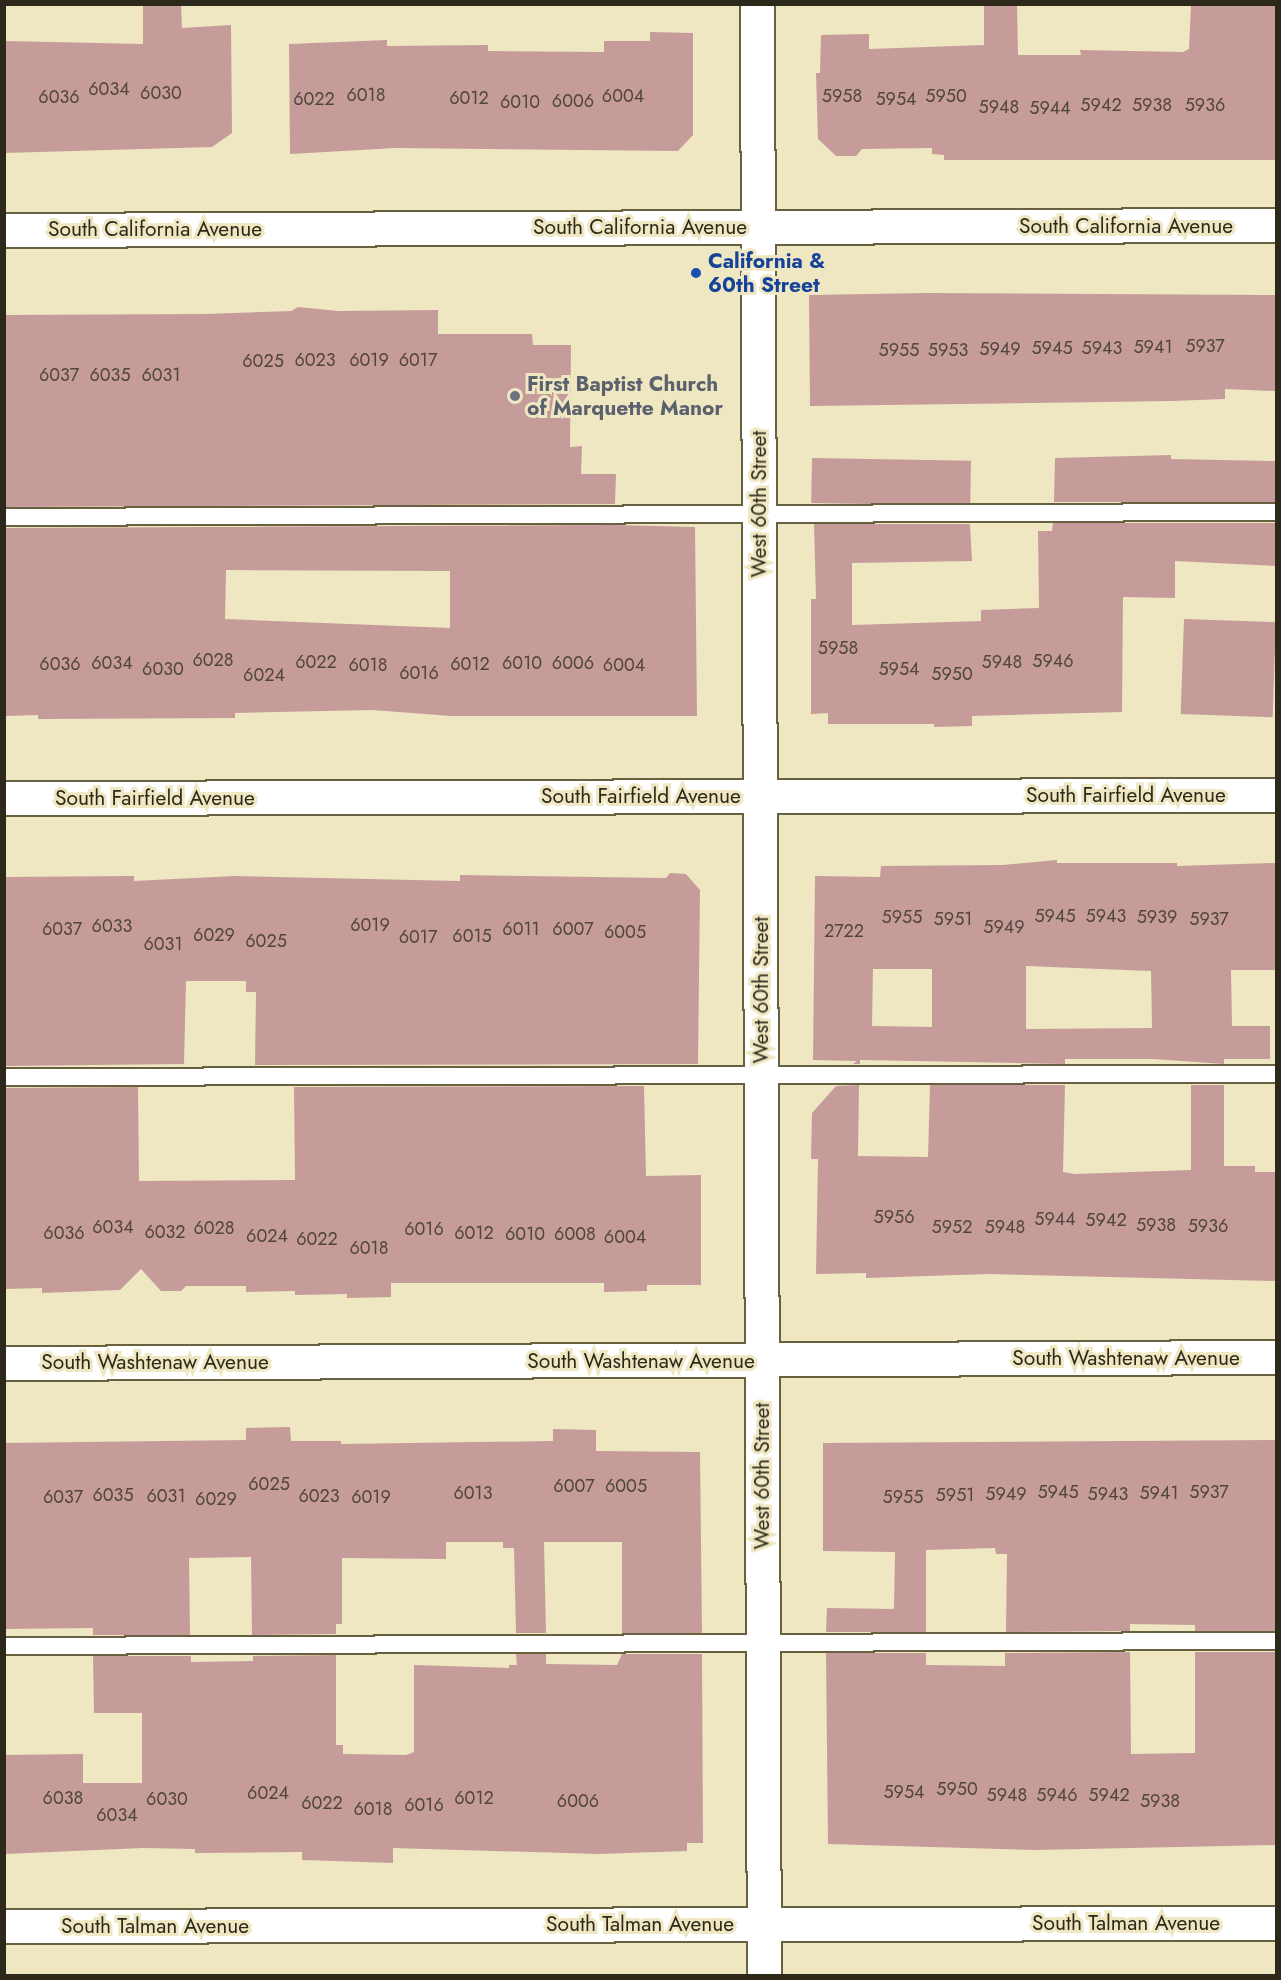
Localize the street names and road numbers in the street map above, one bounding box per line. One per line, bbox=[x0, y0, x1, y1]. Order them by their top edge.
street label: South California Avenue bbox=[1019, 213, 1233, 239]
street label: South California Avenue bbox=[533, 214, 747, 240]
street label: South California Avenue bbox=[48, 216, 262, 242]
street label: West 60th Street bbox=[746, 431, 772, 577]
street label: South Fairfield Avenue bbox=[1026, 782, 1226, 808]
street label: South Fairfield Avenue bbox=[541, 783, 741, 809]
street label: South Fairfield Avenue bbox=[55, 785, 255, 811]
street label: West 60th Street bbox=[748, 917, 774, 1063]
street label: South Washtenaw Avenue bbox=[1012, 1345, 1240, 1371]
street label: South Washtenaw Avenue bbox=[527, 1348, 755, 1374]
street label: South Washtenaw Avenue bbox=[41, 1349, 269, 1375]
street label: West 60th Street bbox=[749, 1403, 775, 1549]
street label: South Talman Avenue bbox=[1032, 1910, 1220, 1936]
street label: South Talman Avenue bbox=[546, 1911, 734, 1937]
street label: South Talman Avenue bbox=[61, 1913, 249, 1939]

